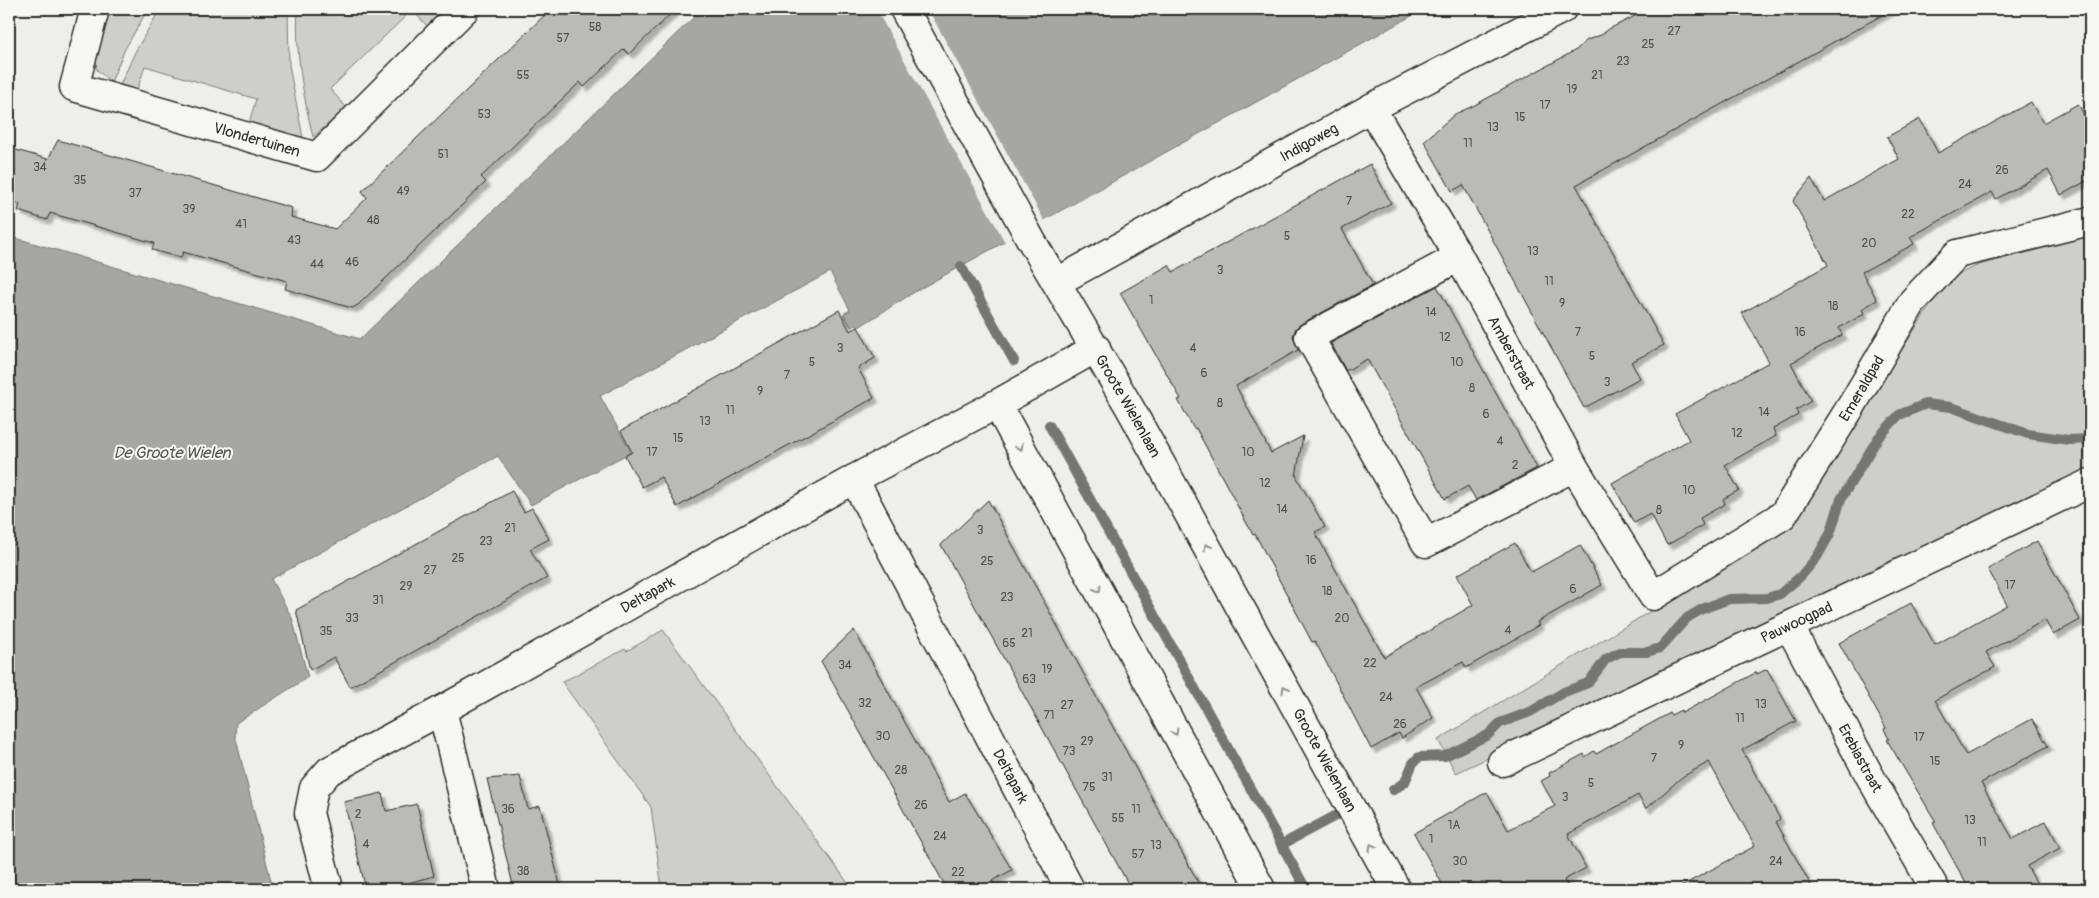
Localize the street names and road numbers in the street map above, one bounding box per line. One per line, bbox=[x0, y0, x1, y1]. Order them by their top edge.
street label: Vlondertuinen bbox=[211, 119, 302, 162]
street label: Indigoweg bbox=[1277, 119, 1341, 166]
street label: Amberstraat bbox=[1483, 313, 1539, 394]
street label: Groote Wielenlaan bbox=[1091, 351, 1165, 461]
street label: Emeraldpad bbox=[1835, 352, 1889, 425]
street label: Deltapark bbox=[618, 572, 679, 618]
street label: Pauwoogpad bbox=[1758, 598, 1836, 648]
street label: Groote Wielenlaan bbox=[1288, 705, 1361, 816]
street label: Erebiastraat bbox=[1834, 721, 1887, 797]
street label: Deltapark bbox=[988, 746, 1033, 808]

